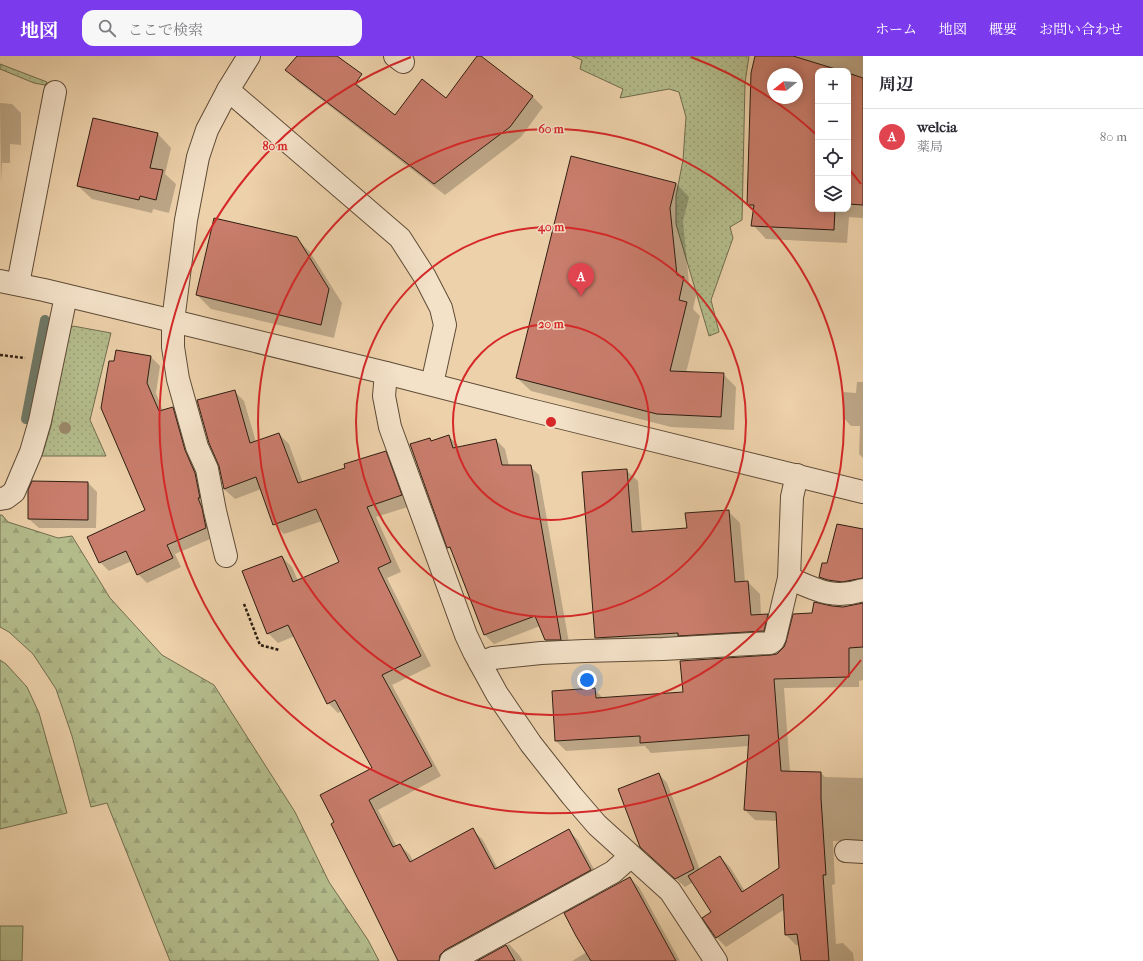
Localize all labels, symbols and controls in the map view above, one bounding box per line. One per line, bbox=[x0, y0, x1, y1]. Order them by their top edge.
search box bbox=[82, 10, 362, 46]
icon: search bbox=[96, 17, 118, 39]
text: 地図 bbox=[20, 20, 58, 42]
text: ここで検索 bbox=[128, 21, 203, 39]
text: ホーム bbox=[875, 21, 917, 38]
text: 地図 bbox=[939, 21, 967, 38]
text: 概要 bbox=[989, 21, 1017, 38]
text: お問い合わせ bbox=[1039, 21, 1123, 38]
north arrow bbox=[767, 68, 803, 104]
map controls bbox=[815, 68, 851, 212]
button: + bbox=[815, 68, 851, 104]
text: 周辺 bbox=[879, 74, 913, 94]
button: − bbox=[815, 104, 851, 140]
text: welcia bbox=[917, 118, 957, 136]
text: 60 m bbox=[538, 122, 565, 136]
text: A bbox=[888, 129, 896, 144]
text: 80 m bbox=[1100, 129, 1127, 144]
text: 80 m bbox=[262, 139, 289, 153]
text: 薬局 bbox=[917, 139, 943, 154]
button: locate bbox=[815, 140, 851, 176]
button: layers bbox=[815, 176, 851, 212]
text: 40 m bbox=[537, 220, 565, 235]
pin: A bbox=[568, 263, 594, 296]
text: 20 m bbox=[538, 317, 565, 331]
centre of rings bbox=[544, 415, 558, 429]
your location bbox=[577, 670, 597, 690]

